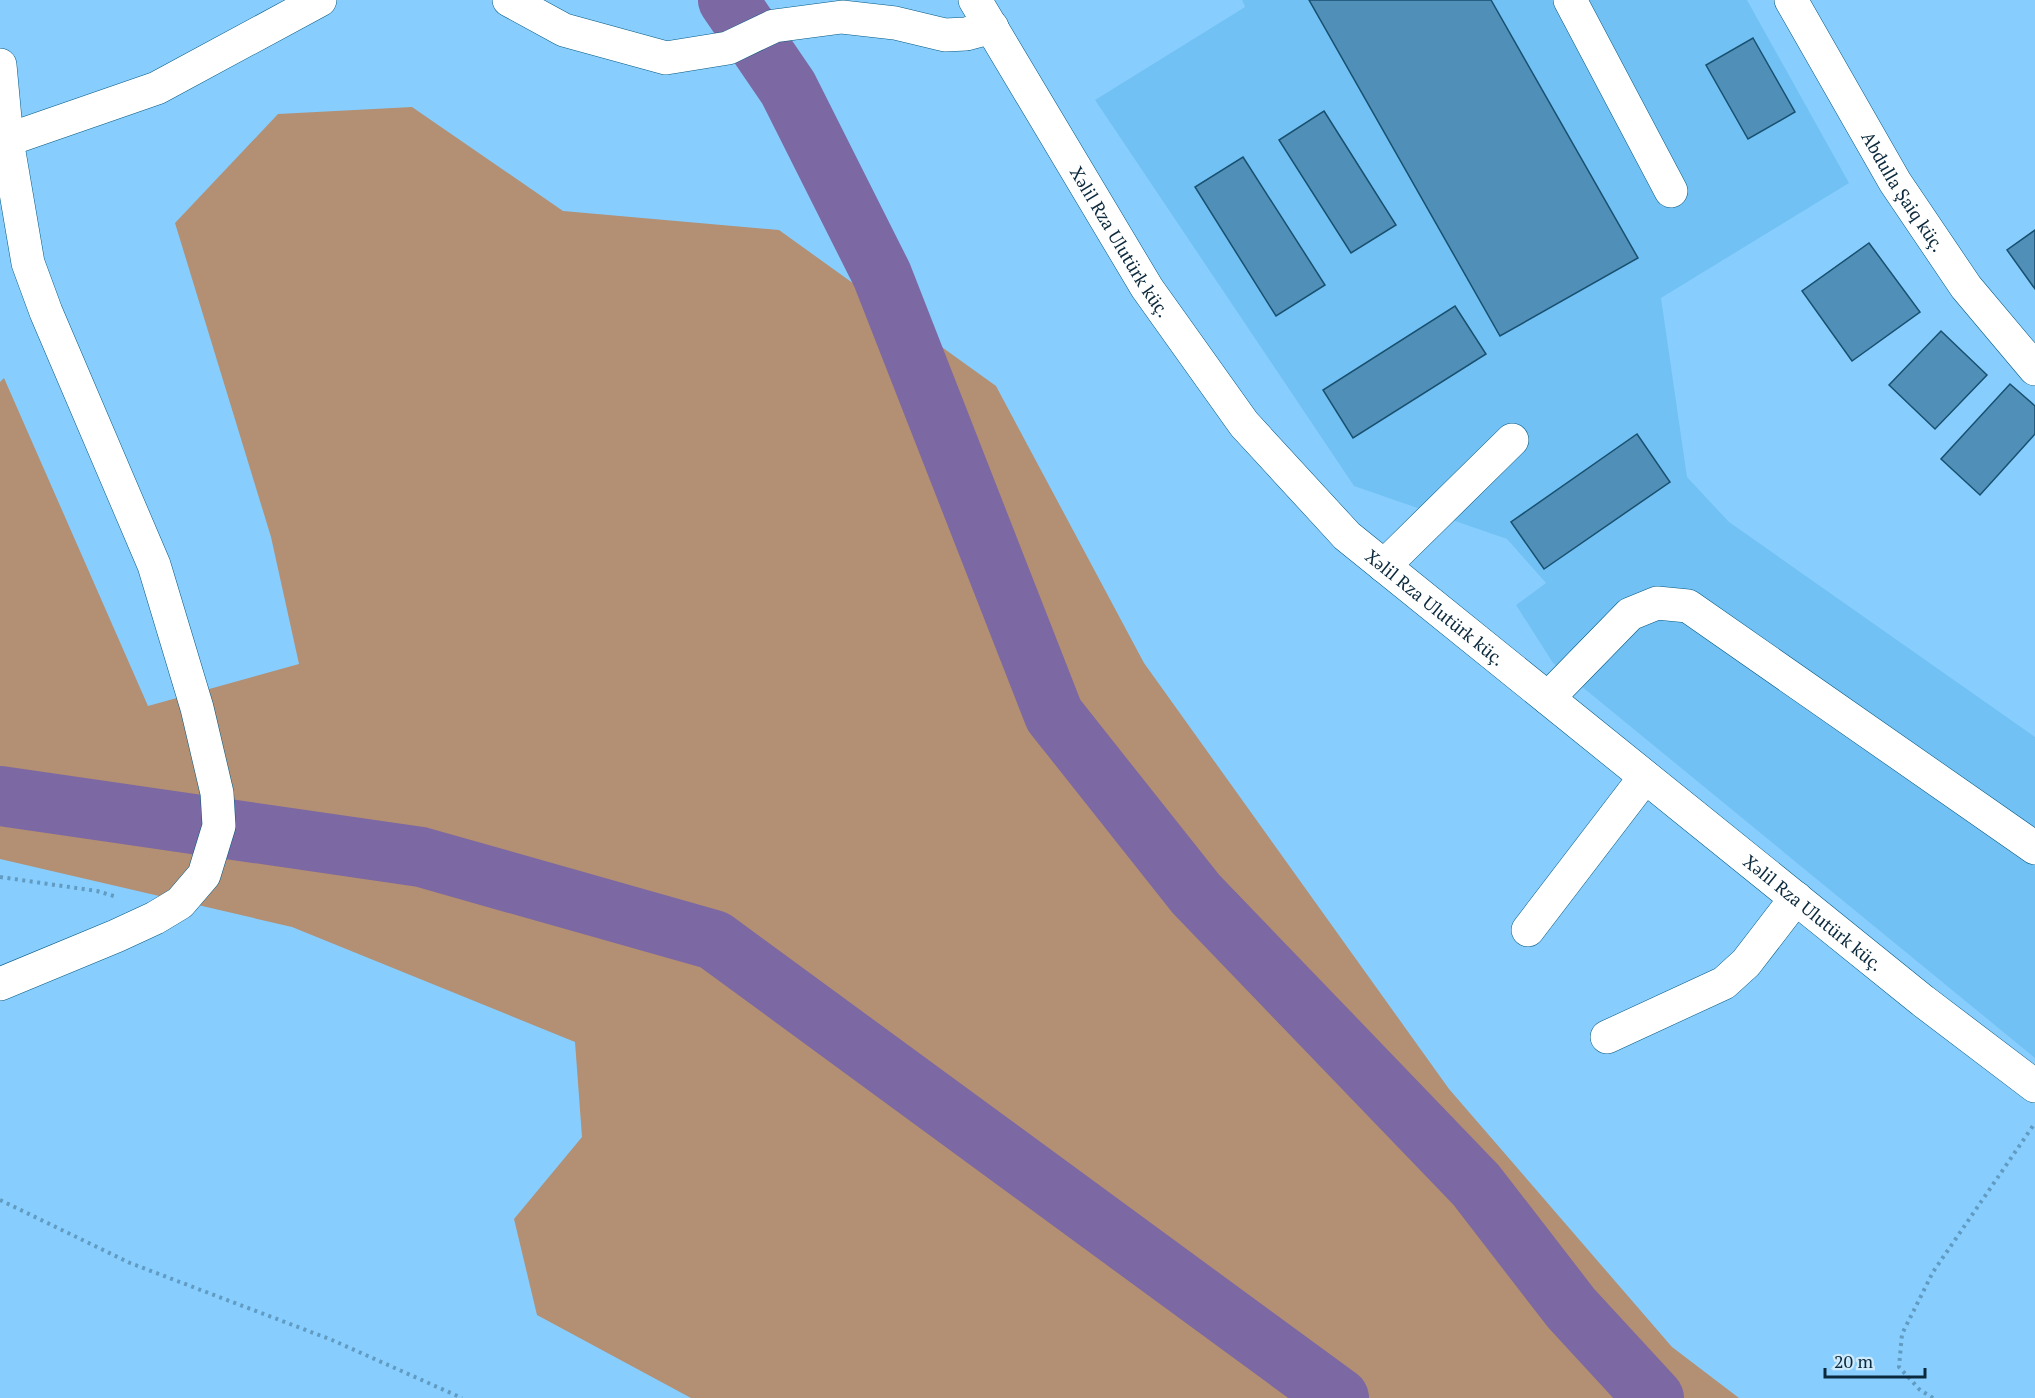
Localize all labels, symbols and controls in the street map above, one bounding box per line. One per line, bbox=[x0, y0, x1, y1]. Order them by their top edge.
street label: Abdulla Şaiq küç. bbox=[1856, 127, 1951, 256]
street label: Xəlil Rza Ulutürk küç. bbox=[1065, 162, 1176, 322]
street label: Xəlil Rza Ulutürk küç. bbox=[1361, 544, 1510, 671]
street label: Xəlil Rza Ulutürk küç. bbox=[1739, 849, 1888, 976]
scale bar bbox=[1825, 1341, 1926, 1379]
text: 20 m bbox=[1834, 1349, 1874, 1373]

